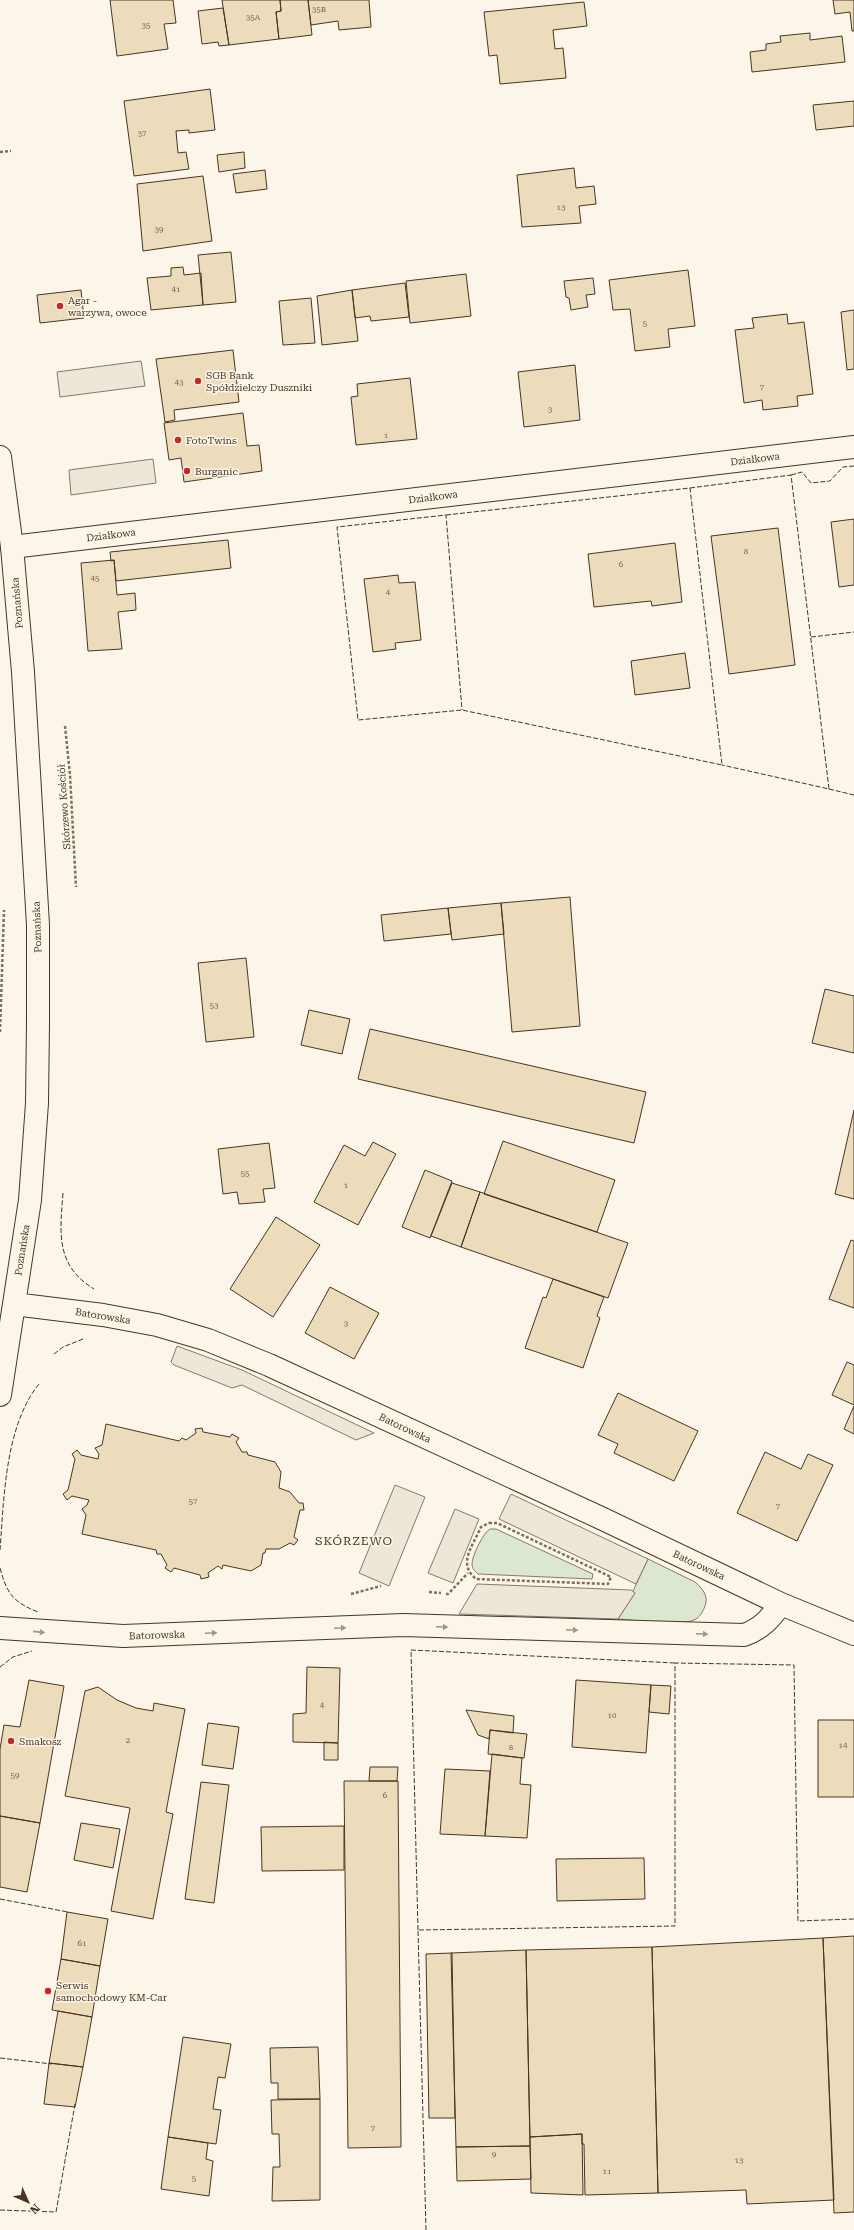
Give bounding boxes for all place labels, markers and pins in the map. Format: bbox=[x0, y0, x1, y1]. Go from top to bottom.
place label: Agar - warzywa, owoce bbox=[68, 295, 147, 318]
marker: Agar - warzywa, owoce bbox=[55, 301, 65, 311]
place label: SGB Bank Spółdzielczy Duszniki bbox=[206, 370, 312, 393]
marker: SGB Bank Spółdzielczy Duszniki bbox=[193, 376, 203, 386]
marker: FotoTwins bbox=[173, 435, 183, 445]
place label: FotoTwins bbox=[186, 435, 237, 446]
marker: Burganic bbox=[182, 466, 192, 476]
place label: Burganic bbox=[195, 466, 238, 477]
marker: Smakosz bbox=[6, 1736, 16, 1746]
place label: Smakosz bbox=[19, 1736, 62, 1747]
place label: Serwis samochodowy KM-Car bbox=[56, 1980, 167, 2003]
marker: Serwis samochodowy KM-Car bbox=[43, 1986, 53, 1996]

